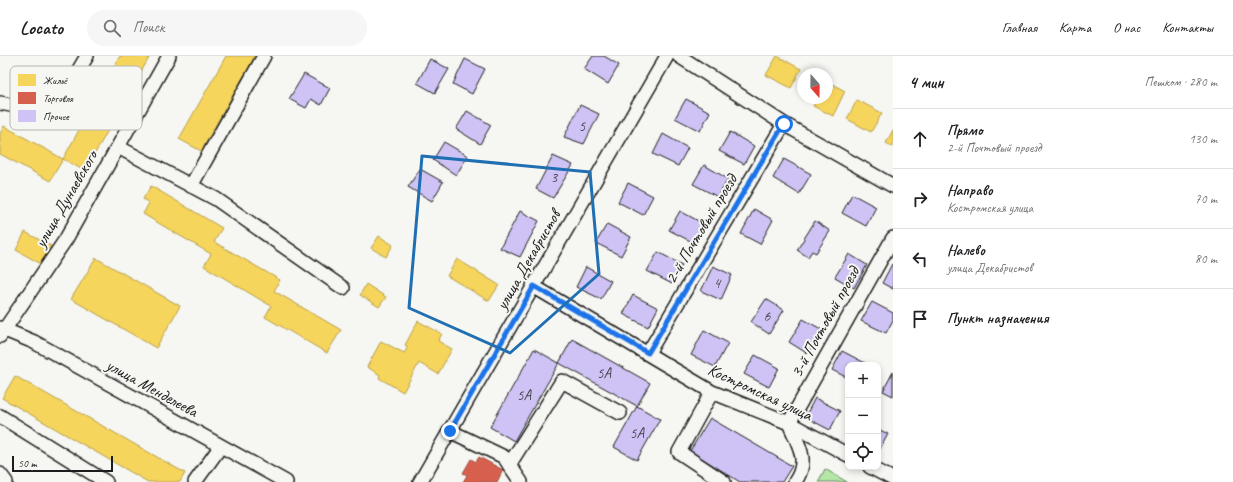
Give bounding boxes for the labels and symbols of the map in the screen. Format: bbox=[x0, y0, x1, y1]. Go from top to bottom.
legend bbox=[10, 66, 142, 130]
north arrow bbox=[797, 68, 833, 104]
text: Жильё bbox=[43, 73, 69, 87]
text: Торговля bbox=[43, 91, 74, 105]
text: Прочее bbox=[43, 109, 70, 123]
route start bbox=[775, 115, 793, 133]
house number: 5 bbox=[579, 117, 587, 136]
street label: улица Дунаевского bbox=[29, 145, 103, 252]
house number: 3 bbox=[551, 168, 559, 187]
street label: 2-й Почтовый проезд bbox=[660, 169, 743, 287]
street label: улица Декабристов bbox=[491, 204, 567, 314]
street label: 3-й Почтовый проезд bbox=[786, 261, 865, 381]
house number: 4 bbox=[714, 274, 722, 293]
house number: 6 bbox=[764, 307, 772, 326]
street label: улица Менделеева bbox=[102, 354, 202, 422]
street label: Костромская улица bbox=[705, 359, 817, 426]
house number: 5А bbox=[597, 364, 613, 383]
house number: 5А bbox=[517, 386, 533, 405]
route end bbox=[441, 422, 459, 440]
house number: 5А bbox=[630, 424, 646, 443]
scale bar bbox=[12, 454, 113, 473]

